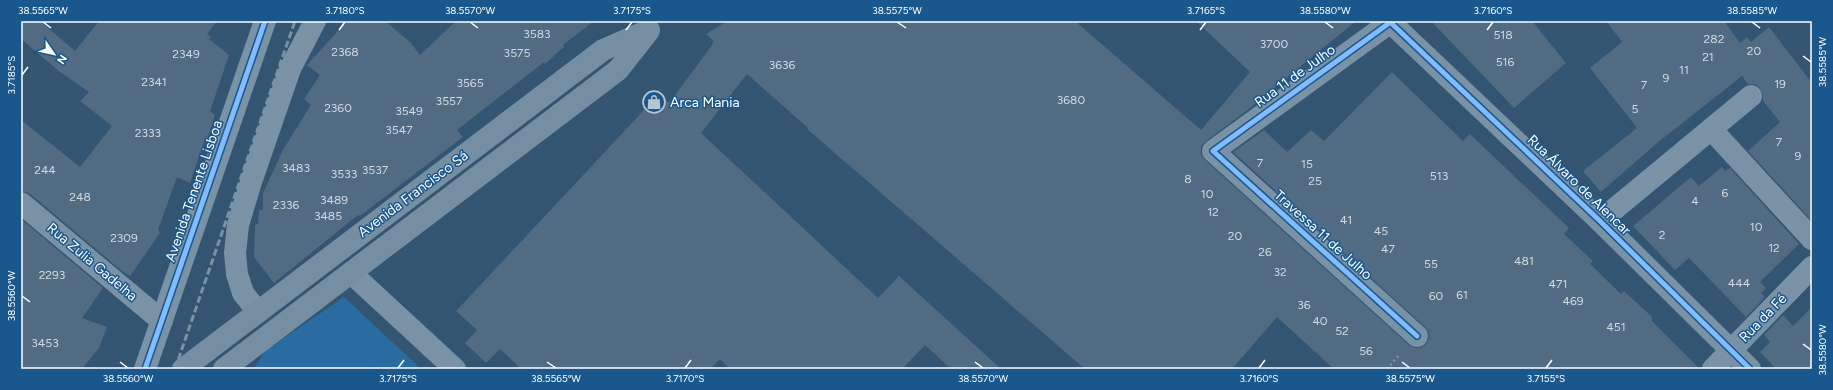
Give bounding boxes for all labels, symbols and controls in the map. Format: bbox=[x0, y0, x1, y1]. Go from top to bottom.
text: 38.5565°W bbox=[18, 4, 68, 17]
text: 3.7180°S bbox=[325, 4, 365, 17]
text: 38.5570°W bbox=[445, 4, 496, 17]
text: 3.7175°S bbox=[613, 4, 651, 17]
text: 38.5575°W bbox=[872, 4, 922, 17]
text: 3.7165°S bbox=[1187, 4, 1225, 17]
text: 38.5580°W bbox=[1300, 4, 1351, 17]
text: 3.7160°S bbox=[1474, 4, 1512, 17]
text: 38.5585°W bbox=[1727, 4, 1778, 17]
house number: 3583 bbox=[523, 27, 551, 41]
house number: 518 bbox=[1493, 28, 1513, 42]
house number: 282 bbox=[1704, 32, 1724, 46]
north arrow bbox=[34, 34, 74, 74]
text: 38.5585°W bbox=[1816, 36, 1829, 87]
house number: 3700 bbox=[1260, 37, 1288, 51]
street label: Rua 11 de Julho bbox=[1251, 41, 1339, 111]
house number: 20 bbox=[1747, 44, 1762, 58]
house number: 2368 bbox=[331, 45, 359, 59]
house number: 3575 bbox=[504, 46, 530, 60]
house number: 2349 bbox=[172, 47, 200, 61]
house number: 21 bbox=[1702, 50, 1714, 64]
text: N bbox=[54, 52, 70, 66]
house number: 516 bbox=[1496, 55, 1515, 69]
text: 3.7185°S bbox=[5, 56, 18, 94]
house number: 3636 bbox=[769, 58, 796, 72]
house number: 11 bbox=[1679, 63, 1689, 77]
house number: 9 bbox=[1663, 71, 1670, 85]
house number: 2341 bbox=[141, 75, 167, 89]
house number: 3565 bbox=[456, 76, 484, 90]
house number: 19 bbox=[1774, 77, 1786, 91]
house number: 7 bbox=[1641, 78, 1648, 92]
shop icon: Arca Mania bbox=[641, 89, 667, 115]
house number: 3680 bbox=[1057, 93, 1085, 107]
house number: 3557 bbox=[436, 94, 463, 108]
place label: Arca Mania bbox=[670, 94, 740, 111]
house number: 2360 bbox=[324, 101, 352, 115]
house number: 5 bbox=[1632, 102, 1639, 116]
house number: 3549 bbox=[395, 104, 423, 118]
street label: Avenida Tenente Lisboa bbox=[162, 118, 226, 264]
house number: 3547 bbox=[385, 123, 413, 137]
house number: 2333 bbox=[135, 126, 161, 140]
street label: Rua Álvaro de Alencar bbox=[1524, 131, 1634, 239]
house number: 7 bbox=[1776, 135, 1783, 149]
street label: Avenida Francisco Sá bbox=[355, 147, 471, 241]
house number: 9 bbox=[1795, 149, 1802, 163]
house number: 7 bbox=[1257, 156, 1264, 170]
house number: 15 bbox=[1301, 157, 1313, 171]
house number: 3483 bbox=[282, 161, 310, 175]
house number: 244 bbox=[34, 163, 56, 177]
house number: 3537 bbox=[362, 163, 389, 177]
house number: 3533 bbox=[331, 167, 357, 181]
house number: 513 bbox=[1430, 169, 1448, 183]
house number: 8 bbox=[1184, 172, 1192, 186]
house number: 25 bbox=[1308, 174, 1322, 188]
house number: 6 bbox=[1722, 186, 1729, 200]
house number: 10 bbox=[1201, 187, 1214, 201]
street label: Travessa 11 de Julho bbox=[1271, 187, 1375, 283]
house number: 248 bbox=[69, 190, 91, 204]
house number: 3489 bbox=[320, 193, 348, 207]
house number: 4 bbox=[1691, 194, 1699, 208]
house number: 2336 bbox=[273, 198, 299, 212]
house number: 12 bbox=[1207, 205, 1219, 219]
house number: 3485 bbox=[314, 209, 342, 223]
house number: 41 bbox=[1340, 213, 1352, 227]
street label: Rua Zulia Gadelha bbox=[43, 219, 141, 305]
house number: 10 bbox=[1750, 220, 1763, 234]
house number: 45 bbox=[1374, 224, 1388, 238]
house number: 2 bbox=[1659, 228, 1665, 242]
house number: 20 bbox=[1228, 229, 1243, 243]
house number: 2309 bbox=[110, 231, 138, 245]
house number: 12 bbox=[1768, 241, 1780, 255]
house number: 47 bbox=[1381, 242, 1395, 256]
house number: 26 bbox=[1258, 245, 1272, 259]
house number: 481 bbox=[1514, 254, 1534, 268]
house number: 55 bbox=[1424, 257, 1438, 271]
house number: 32 bbox=[1273, 265, 1287, 279]
house number: 2293 bbox=[39, 268, 65, 282]
text: 38.5560°W bbox=[5, 270, 18, 321]
house number: 444 bbox=[1728, 276, 1751, 290]
house number: 471 bbox=[1549, 277, 1567, 291]
house number: 61 bbox=[1456, 288, 1468, 302]
house number: 60 bbox=[1429, 289, 1444, 303]
street label: Rua da Fé bbox=[1736, 290, 1791, 346]
house number: 469 bbox=[1562, 294, 1584, 308]
house number: 36 bbox=[1297, 298, 1311, 312]
house number: 40 bbox=[1312, 314, 1328, 328]
house number: 451 bbox=[1606, 320, 1626, 334]
house number: 52 bbox=[1335, 324, 1349, 338]
text: 38.5580°W bbox=[1816, 324, 1829, 376]
house number: 3453 bbox=[31, 336, 59, 350]
house number: 56 bbox=[1359, 344, 1373, 358]
text: 38.5560°W bbox=[103, 372, 154, 385]
text: 3.7175°S bbox=[379, 372, 417, 385]
text: 38.5565°W bbox=[531, 372, 581, 385]
text: 3.7170°S bbox=[666, 372, 704, 385]
text: 38.5570°W bbox=[958, 372, 1009, 385]
text: 3.7160°S bbox=[1240, 372, 1278, 385]
text: 38.5575°W bbox=[1385, 372, 1435, 385]
text: 3.7155°S bbox=[1527, 372, 1565, 385]

